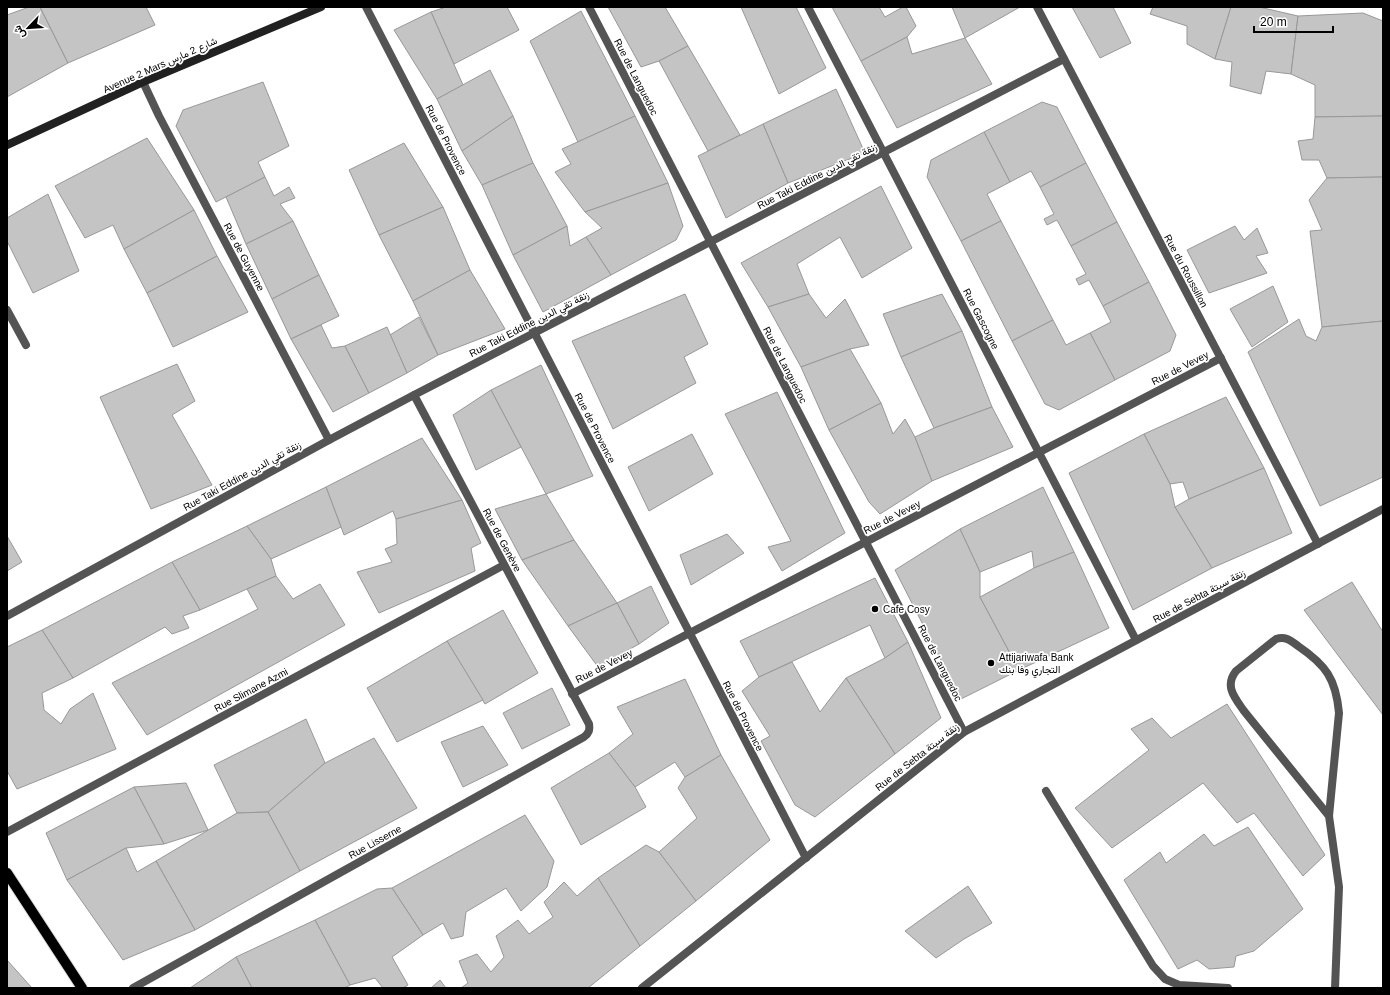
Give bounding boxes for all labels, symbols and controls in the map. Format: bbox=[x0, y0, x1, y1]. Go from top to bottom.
north arrow bbox=[8, 8, 48, 48]
scale bar bbox=[1254, 8, 1333, 34]
text: 20 m bbox=[1260, 15, 1287, 29]
text: ش bbox=[11, 23, 28, 41]
street label: Avenue 2 Mars شارع 2 مارس bbox=[101, 35, 219, 96]
street label: Rue de Languedoc bbox=[612, 37, 660, 117]
street label: Rue de Provence bbox=[424, 103, 469, 177]
street label: Rue Taki Eddine زنقة تقي الدين bbox=[755, 141, 880, 214]
street label: Rue de Guyenne bbox=[221, 221, 267, 293]
street label: Rue du Roussillon bbox=[1162, 233, 1210, 309]
street label: Rue Gascogne bbox=[961, 287, 1001, 352]
street label: Rue Taki Eddine زنقة تقي الدين bbox=[467, 289, 592, 362]
street label: Rue de Languedoc bbox=[761, 325, 809, 405]
street label: Rue de Vevey bbox=[1150, 349, 1210, 387]
street label: Rue de Provence bbox=[573, 391, 618, 465]
street label: Rue Taki Eddine زنقة تقي الدين bbox=[181, 439, 304, 516]
street label: Rue de Vevey bbox=[862, 498, 922, 536]
street label: Rue de Genève bbox=[481, 506, 524, 574]
street label: Rue de Sebta زنقة سبتة bbox=[1151, 567, 1247, 626]
marker: Cafe Cosy bbox=[870, 604, 880, 614]
place label: Cafe Cosy bbox=[883, 604, 930, 615]
street label: Rue de Languedoc bbox=[916, 623, 964, 703]
street label: Rue de Vevey bbox=[574, 647, 634, 685]
place label: Attijariwafa Bank التجاري وفا بنك bbox=[999, 652, 1074, 678]
marker: Attijariwafa Bank التجاري وفا بنك bbox=[986, 658, 996, 668]
street label: Rue Slimane Azmi bbox=[212, 666, 290, 714]
street label: Rue de Provence bbox=[721, 679, 766, 753]
street label: Rue de Sebta زنقة سبتة bbox=[873, 721, 962, 794]
street label: Rue Lisserne bbox=[347, 823, 404, 861]

